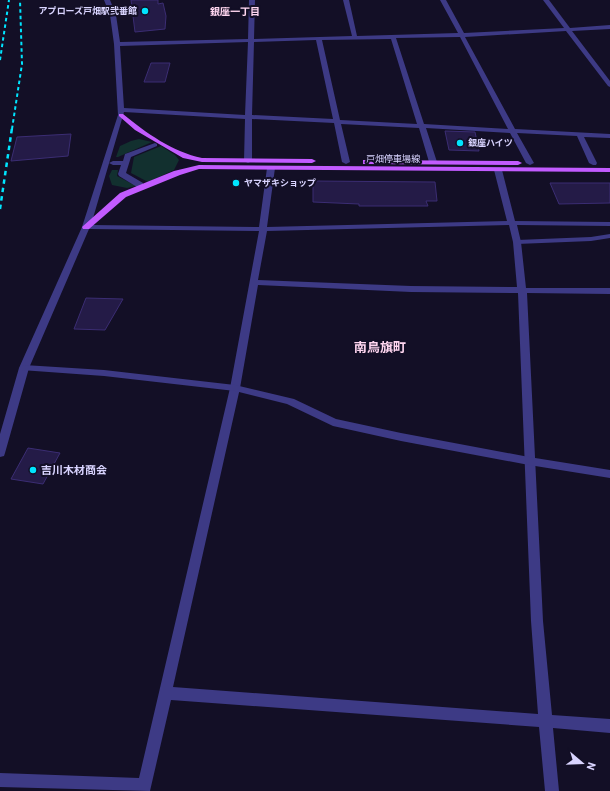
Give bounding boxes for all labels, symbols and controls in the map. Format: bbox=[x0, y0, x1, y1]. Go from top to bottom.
place label: アプローズ戸畑駅弐番館 bbox=[38, 5, 137, 16]
district label: 銀座一丁目 bbox=[210, 5, 260, 17]
marker: アプローズ戸畑駅弐番館 bbox=[140, 6, 150, 16]
place label: 銀座ハイツ bbox=[468, 137, 513, 148]
marker: 銀座ハイツ bbox=[455, 138, 465, 148]
street label: 戸畑停車場線 bbox=[366, 153, 421, 164]
place label: ヤマザキショップ bbox=[244, 177, 316, 188]
marker: ヤマザキショップ bbox=[231, 178, 241, 188]
district label: 南鳥旗町 bbox=[354, 339, 406, 355]
place label: 吉川木材商会 bbox=[41, 463, 107, 476]
marker: 吉川木材商会 bbox=[28, 465, 38, 475]
north arrow bbox=[562, 743, 602, 783]
text: N bbox=[585, 761, 599, 772]

